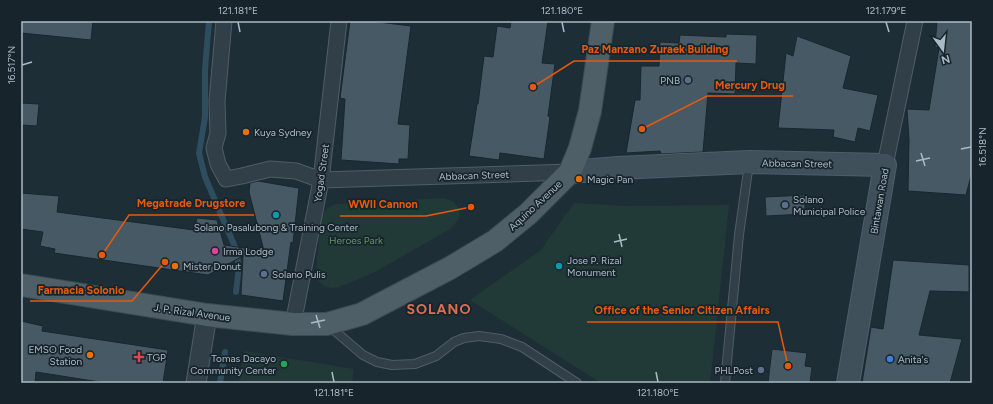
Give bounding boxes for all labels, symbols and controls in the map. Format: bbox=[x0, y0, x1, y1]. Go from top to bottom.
text: 121.181°E bbox=[218, 4, 258, 17]
text: 121.180°E bbox=[541, 4, 583, 17]
text: 121.179°E bbox=[866, 4, 906, 17]
north arrow bbox=[923, 30, 963, 70]
callout: Paz Manzano Zuraek Building bbox=[574, 38, 737, 61]
text: Paz Manzano Zuraek Building bbox=[582, 43, 728, 56]
text: 16.517°N bbox=[5, 46, 18, 84]
text: N bbox=[940, 52, 951, 67]
callout: Mercury Drug bbox=[707, 73, 793, 96]
place label: PNB bbox=[660, 74, 680, 87]
marker: PNB bbox=[683, 75, 693, 85]
text: Mercury Drug bbox=[715, 79, 785, 92]
place label: Kuya Sydney bbox=[254, 126, 312, 139]
marker: Kuya Sydney bbox=[241, 127, 251, 137]
text: 16.518°N bbox=[976, 127, 989, 167]
street label: Yogad Street bbox=[311, 143, 332, 203]
street label: Abbacan Street bbox=[762, 156, 832, 171]
street label: Bintawan Road bbox=[867, 167, 892, 235]
street label: Abbacan Street bbox=[439, 168, 510, 183]
place label: Magic Pan bbox=[587, 173, 633, 186]
marker: Magic Pan bbox=[574, 174, 584, 184]
street label: Aquino Avenue bbox=[506, 177, 565, 233]
callout: Megatrade Drugstore bbox=[129, 192, 254, 215]
callout: WWII Cannon bbox=[340, 193, 426, 216]
place label: Solano Municipal Police bbox=[793, 193, 866, 218]
text: Megatrade Drugstore bbox=[137, 197, 245, 210]
text: WWII Cannon bbox=[348, 198, 418, 211]
marker: Solano Municipal Police bbox=[780, 200, 790, 210]
marker: Solano Pasalubong & Training Center bbox=[271, 210, 281, 220]
place label: Solano Pasalubong & Training Center bbox=[194, 221, 359, 234]
park label: Heroes Park bbox=[329, 234, 383, 247]
place label: Irma Lodge bbox=[223, 245, 274, 258]
marker: Irma Lodge bbox=[210, 246, 220, 256]
place label: Jose P. Rizal Monument bbox=[567, 254, 622, 279]
place label: Mister Donut bbox=[183, 260, 241, 273]
marker: Mister Donut bbox=[170, 261, 180, 271]
marker: Jose P. Rizal Monument bbox=[554, 261, 564, 271]
place label: Solano Pulis bbox=[272, 268, 326, 281]
marker: Solano Pulis bbox=[259, 269, 269, 279]
callout: Farmacia Solonio bbox=[30, 278, 132, 301]
text: Farmacia Solonio bbox=[38, 284, 125, 297]
callout: Office of the Senior Citizen Affairs bbox=[587, 299, 778, 322]
street label: J. P. Rizal Avenue bbox=[153, 301, 232, 324]
district label: SOLANO bbox=[407, 301, 471, 318]
text: Office of the Senior Citizen Affairs bbox=[594, 304, 770, 317]
place label: EMSO Food Station bbox=[28, 343, 82, 368]
marker: EMSO Food Station bbox=[85, 350, 95, 360]
place label: TGP bbox=[147, 351, 166, 364]
marker: TGP bbox=[134, 352, 144, 362]
place label: Tomas Dacayo Community Center bbox=[190, 352, 277, 377]
place label: Anita's bbox=[898, 353, 929, 366]
marker: Anita's bbox=[885, 354, 895, 364]
marker: Tomas Dacayo Community Center bbox=[279, 359, 289, 369]
place label: PHLPost bbox=[715, 364, 753, 377]
marker: PHLPost bbox=[756, 365, 766, 375]
text: 121.181°E bbox=[314, 386, 354, 399]
text: 121.180°E bbox=[637, 386, 679, 399]

